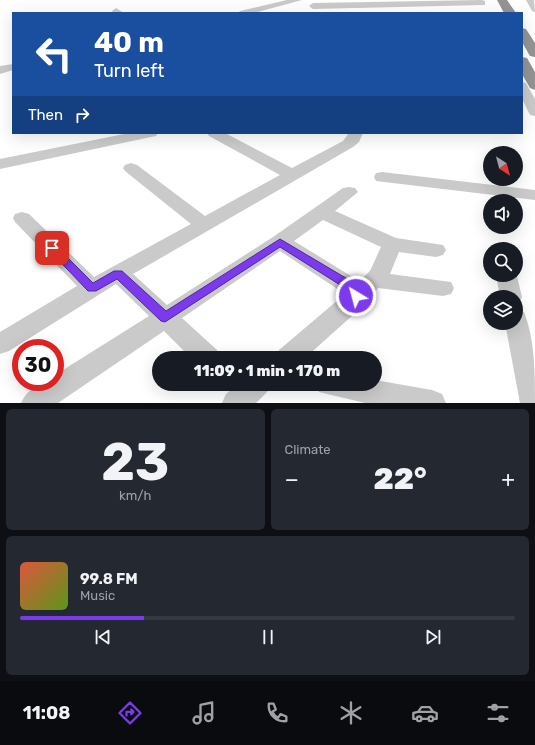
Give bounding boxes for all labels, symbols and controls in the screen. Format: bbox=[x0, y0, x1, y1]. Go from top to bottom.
text: 40 m bbox=[94, 26, 164, 59]
icon: left bbox=[28, 28, 80, 80]
text: Turn left bbox=[94, 60, 164, 82]
icon: right bbox=[71, 104, 93, 126]
text: Then bbox=[28, 106, 63, 124]
north arrow bbox=[483, 146, 523, 186]
map controls bbox=[483, 146, 523, 330]
button: sound bbox=[483, 194, 523, 234]
pin bbox=[35, 231, 69, 265]
icon: arrive bbox=[41, 237, 63, 259]
button: search bbox=[483, 242, 523, 282]
position arrow bbox=[335, 275, 377, 317]
button: layers bbox=[483, 290, 523, 330]
speed limit sign: 30 bbox=[12, 339, 64, 391]
text: 11:09 · 1 min · 170 m bbox=[194, 362, 340, 380]
text: 23 bbox=[101, 431, 169, 493]
text: Climate bbox=[285, 442, 331, 457]
text: 22° bbox=[373, 461, 427, 497]
text: − bbox=[285, 466, 299, 493]
text: + bbox=[501, 466, 515, 493]
text: km/h bbox=[119, 488, 151, 503]
text: 99.8 FM bbox=[80, 570, 138, 588]
text: Music bbox=[80, 588, 115, 603]
icon: previous bbox=[92, 626, 114, 648]
icon: pause bbox=[257, 626, 279, 648]
icon: next bbox=[422, 626, 444, 648]
icon: directions bbox=[116, 699, 144, 727]
icon: music bbox=[190, 699, 218, 727]
icon: phone bbox=[263, 699, 291, 727]
icon: climate bbox=[337, 699, 365, 727]
icon: car bbox=[411, 699, 439, 727]
icon: filters bbox=[484, 699, 512, 727]
text: 11:08 bbox=[23, 702, 70, 724]

